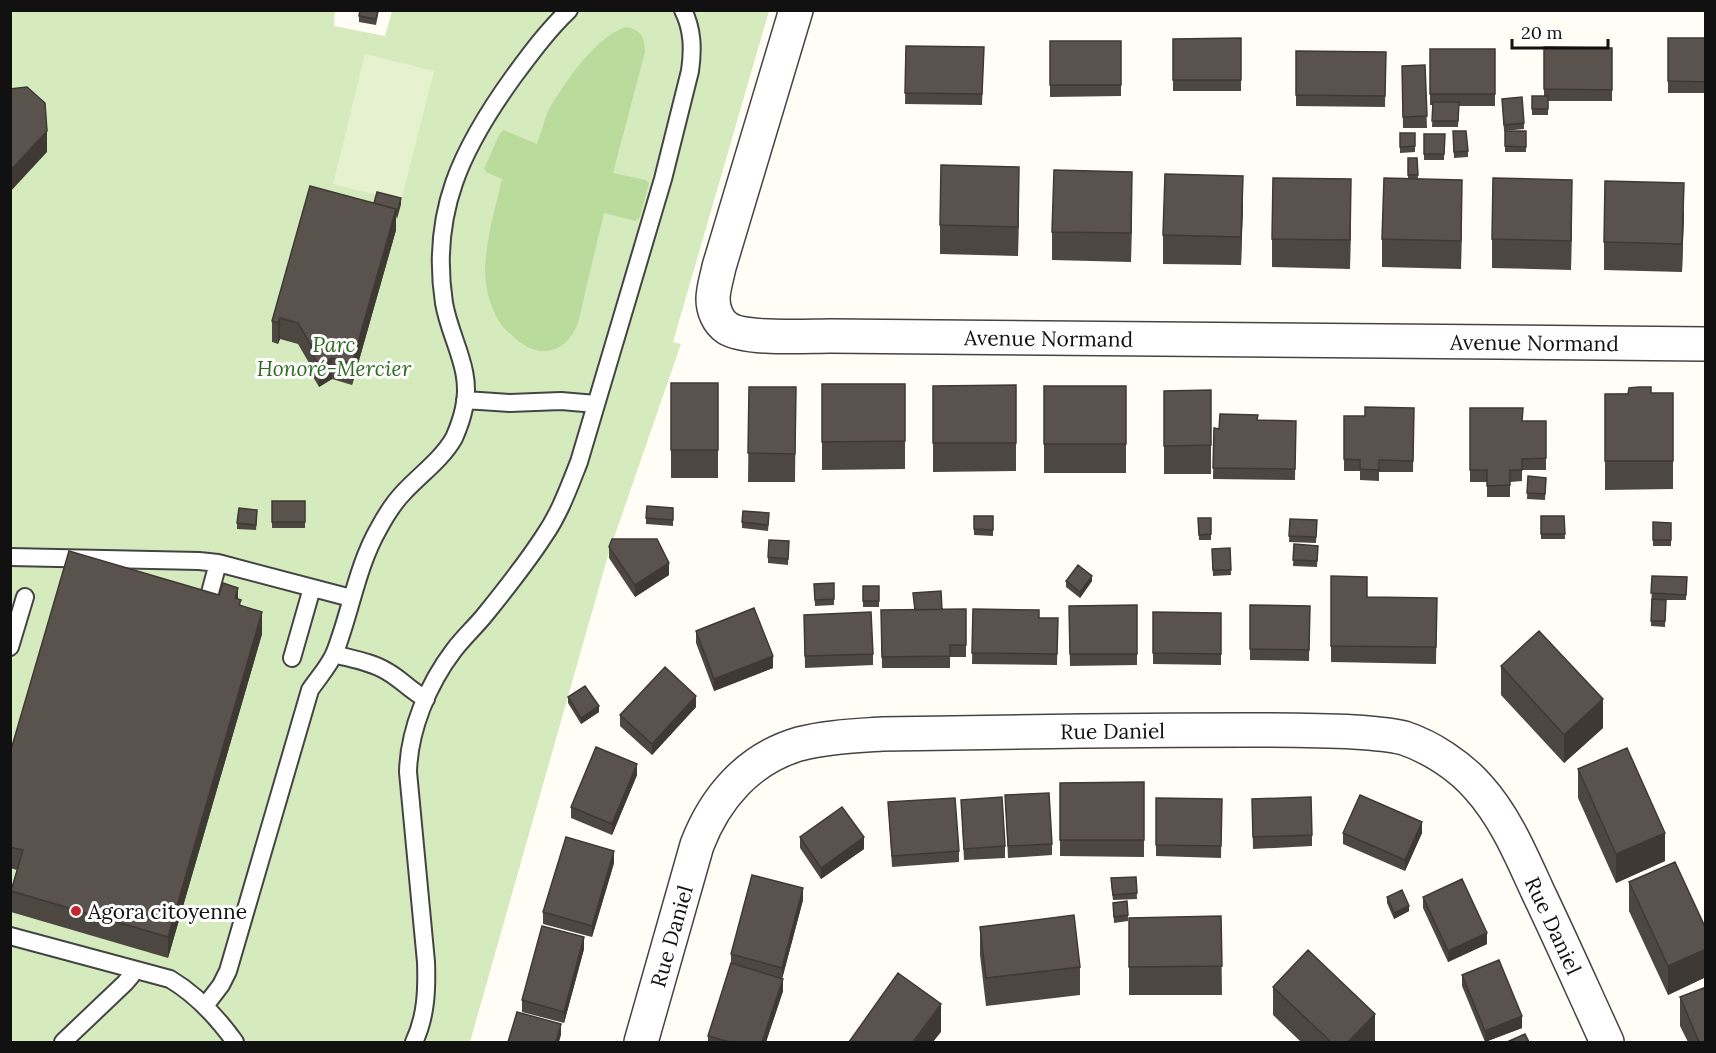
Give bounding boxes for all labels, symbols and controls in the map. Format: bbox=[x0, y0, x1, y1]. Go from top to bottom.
scale bar bbox=[1512, 12, 1608, 50]
text: 20 m bbox=[1521, 21, 1563, 44]
street label: Avenue Normand bbox=[963, 324, 1133, 352]
street label: Avenue Normand bbox=[1449, 328, 1619, 357]
park label: Parc Honoré-Mercier bbox=[257, 331, 412, 382]
street label: Rue Daniel bbox=[1060, 717, 1165, 745]
street label: Rue Daniel bbox=[1519, 872, 1588, 979]
street label: Rue Daniel bbox=[644, 882, 698, 990]
place label: Agora citoyenne bbox=[87, 898, 247, 925]
marker: Agora citoyenne bbox=[69, 904, 83, 918]

